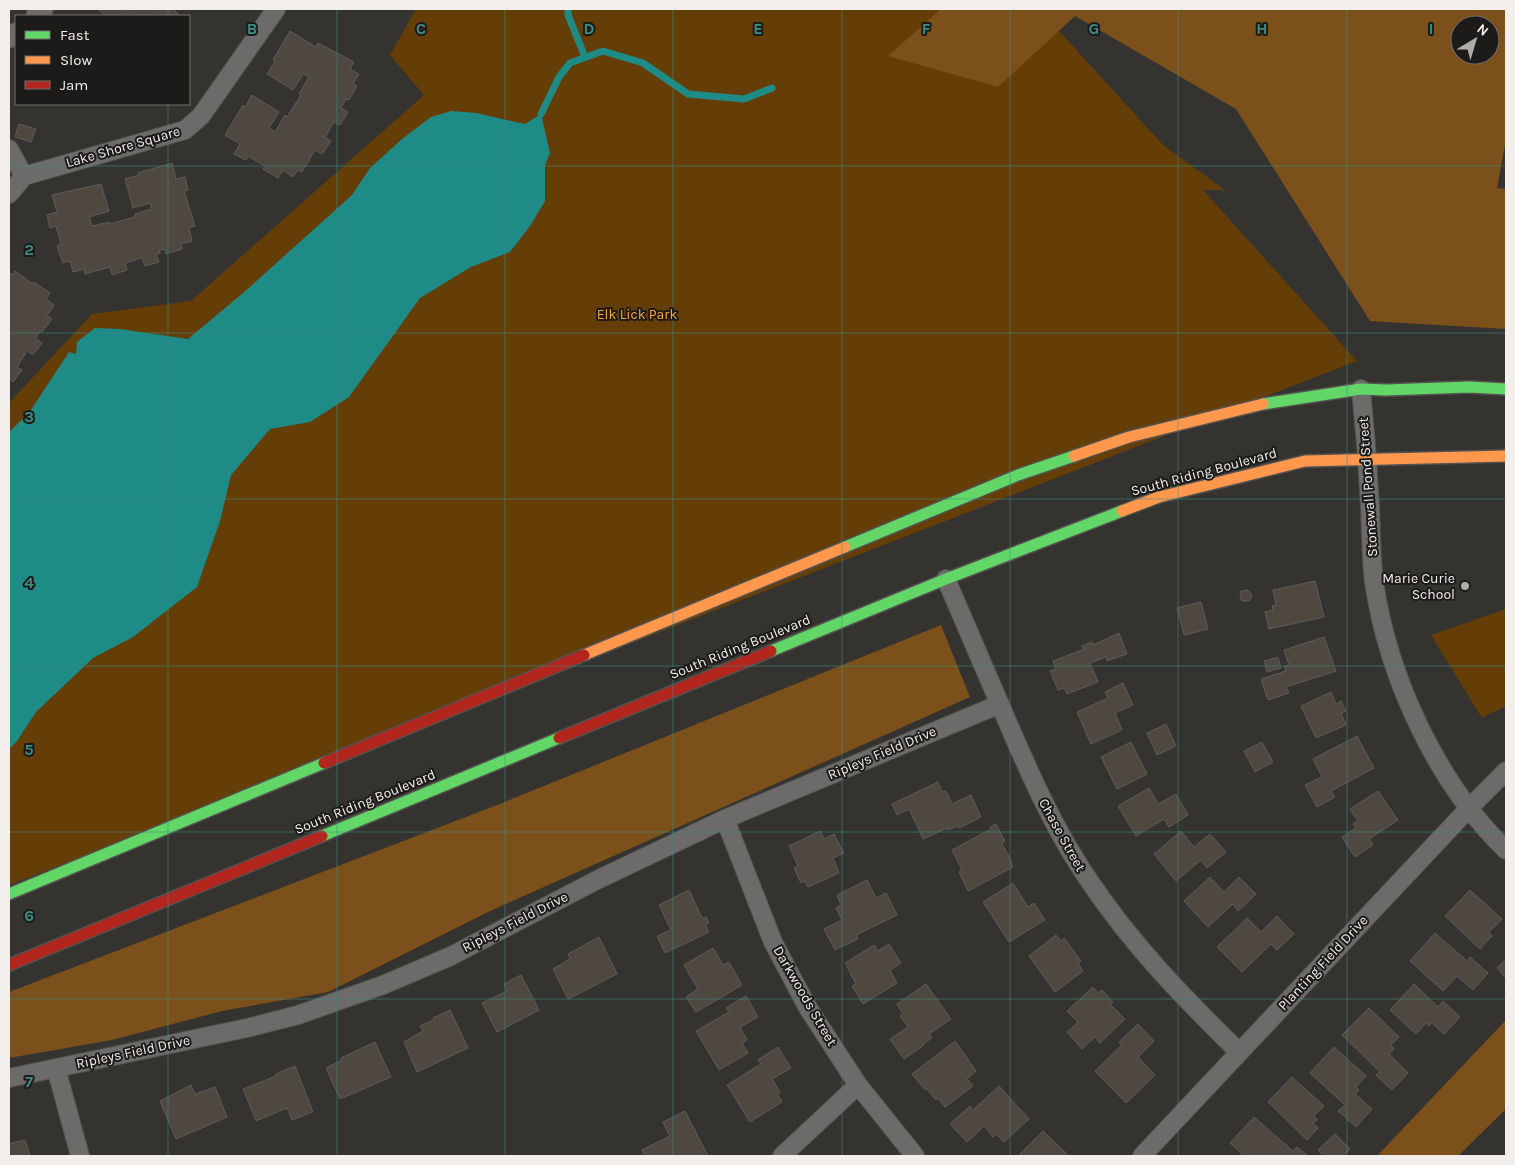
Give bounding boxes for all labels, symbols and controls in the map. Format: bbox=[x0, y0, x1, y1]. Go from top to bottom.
legend bbox=[15, 15, 190, 105]
north arrow bbox=[1450, 15, 1500, 65]
text: B bbox=[247, 19, 257, 38]
text: C bbox=[416, 19, 426, 38]
text: D bbox=[584, 19, 595, 38]
text: E bbox=[753, 19, 763, 38]
text: F bbox=[922, 19, 931, 38]
text: G bbox=[1089, 19, 1099, 38]
text: H bbox=[1256, 19, 1268, 38]
text: I bbox=[1429, 19, 1433, 38]
text: N bbox=[1474, 20, 1492, 40]
text: Fast bbox=[60, 26, 90, 44]
text: Slow bbox=[60, 51, 92, 69]
text: Jam bbox=[60, 76, 88, 94]
street label: Lake Shore Square bbox=[64, 123, 182, 171]
text: 2 bbox=[24, 240, 34, 259]
park label: Elk Lick Park bbox=[597, 306, 677, 323]
text: 3 bbox=[24, 407, 34, 426]
street label: Stonewall Pond Street bbox=[1355, 417, 1381, 557]
street label: South Riding Boulevard bbox=[1129, 444, 1279, 500]
place label: Marie Curie School bbox=[1382, 570, 1455, 603]
text: 4 bbox=[24, 573, 34, 592]
marker: Marie Curie School bbox=[1459, 580, 1471, 592]
street label: South Riding Boulevard bbox=[667, 611, 813, 683]
street label: Ripleys Field Drive bbox=[825, 722, 939, 784]
text: 5 bbox=[24, 740, 34, 759]
street label: South Riding Boulevard bbox=[292, 766, 438, 838]
street label: Chase Street bbox=[1035, 795, 1089, 875]
street label: Ripleys Field Drive bbox=[459, 888, 571, 956]
text: 6 bbox=[24, 906, 34, 925]
street label: Planting Field Drive bbox=[1275, 912, 1371, 1014]
street label: Darkwoods Street bbox=[769, 943, 841, 1049]
street label: Ripleys Field Drive bbox=[74, 1032, 192, 1072]
text: 7 bbox=[25, 1072, 33, 1091]

